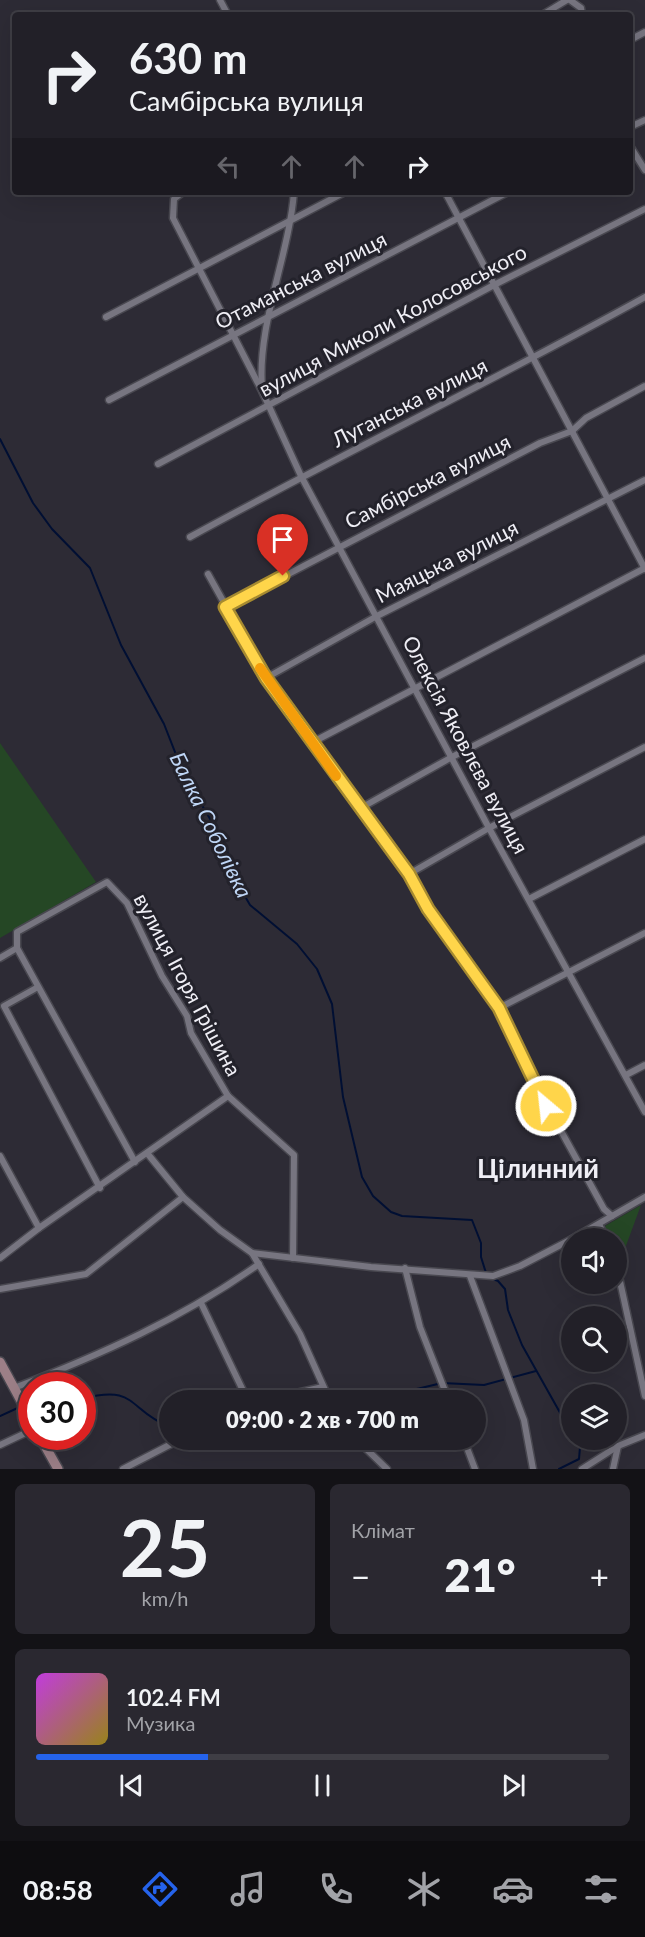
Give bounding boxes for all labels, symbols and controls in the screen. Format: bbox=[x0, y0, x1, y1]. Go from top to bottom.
text: 630 m bbox=[129, 33, 247, 83]
icon: right bbox=[30, 36, 108, 114]
text: Самбірська вулиця bbox=[129, 84, 364, 117]
icon: left bbox=[212, 150, 245, 183]
icon: ahead bbox=[275, 150, 308, 183]
icon: ahead bbox=[338, 150, 371, 183]
icon: right bbox=[401, 150, 434, 183]
street label: Отаманська вулиця bbox=[210, 226, 390, 334]
street label: вулиця Миколи Колосовського bbox=[254, 238, 531, 401]
street label: Луганська вулиця bbox=[327, 352, 491, 452]
street label: Самбірська вулиця bbox=[340, 428, 514, 533]
pin bbox=[257, 514, 308, 576]
street label: Маяцька вулиця bbox=[371, 514, 522, 607]
icon: arrive bbox=[266, 523, 299, 556]
street label: Олексія Яковлєва вулиця bbox=[398, 631, 534, 858]
water label: Балка Соболівка bbox=[164, 747, 258, 902]
street label: вулиця Ігоря Грішина bbox=[130, 889, 247, 1080]
position arrow bbox=[514, 1074, 578, 1138]
district label: Цілинний bbox=[477, 1151, 599, 1184]
map controls bbox=[561, 1228, 627, 1450]
button: sound bbox=[561, 1228, 627, 1294]
button: search bbox=[561, 1306, 627, 1372]
speed limit sign: 30 bbox=[18, 1372, 96, 1450]
button: layers bbox=[561, 1384, 627, 1450]
text: 09:00 · 2 хв · 700 m bbox=[226, 1406, 419, 1433]
text: 25 bbox=[120, 1500, 210, 1594]
text: Клімат bbox=[351, 1518, 415, 1542]
text: 21° bbox=[445, 1548, 515, 1602]
text: − bbox=[351, 1556, 370, 1596]
text: + bbox=[590, 1556, 609, 1596]
text: km/h bbox=[142, 1586, 188, 1610]
text: 102.4 FM bbox=[126, 1684, 221, 1711]
text: Музика bbox=[126, 1711, 195, 1735]
icon: previous bbox=[115, 1769, 148, 1802]
icon: pause bbox=[306, 1769, 339, 1802]
icon: next bbox=[497, 1769, 530, 1802]
icon: directions bbox=[139, 1868, 181, 1910]
icon: music bbox=[227, 1868, 269, 1910]
icon: phone bbox=[315, 1868, 357, 1910]
icon: climate bbox=[403, 1868, 445, 1910]
icon: car bbox=[492, 1868, 534, 1910]
icon: filters bbox=[580, 1868, 622, 1910]
text: 08:58 bbox=[23, 1873, 93, 1906]

